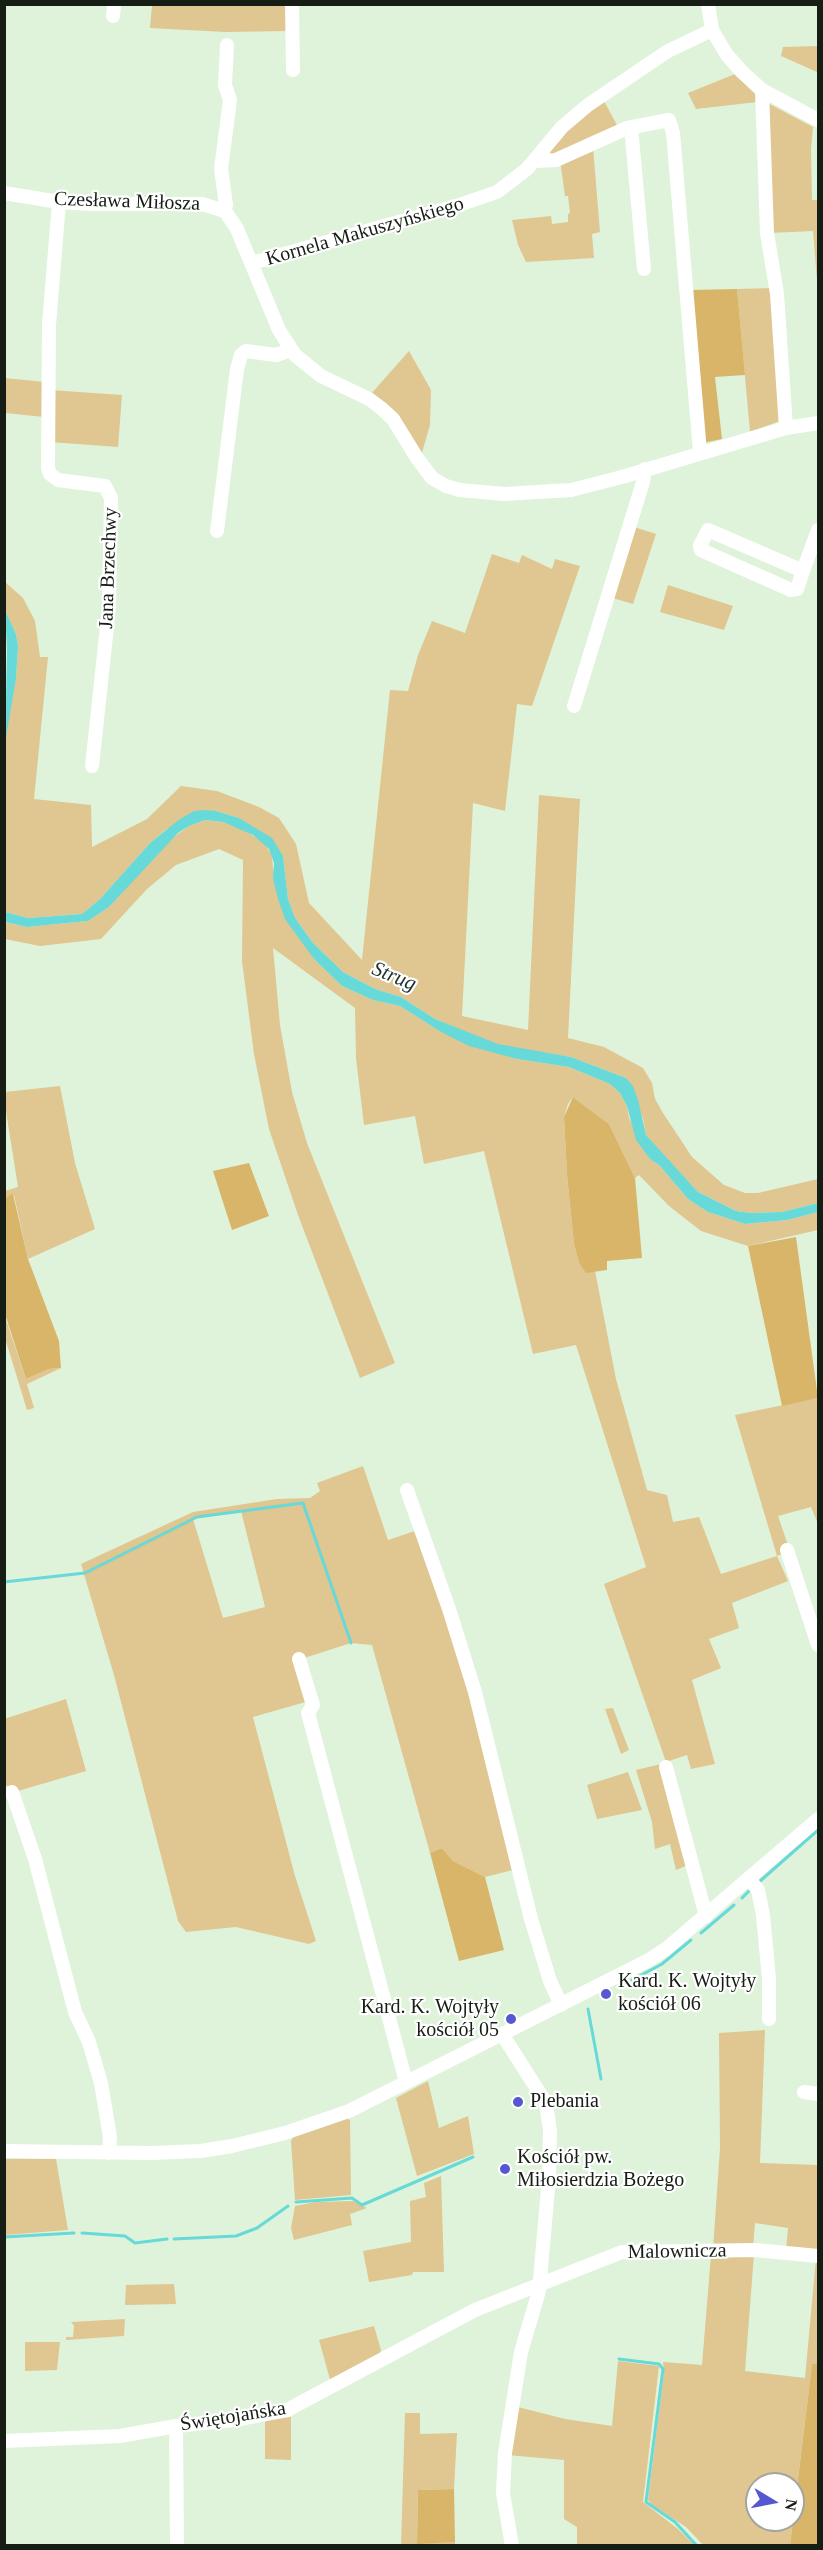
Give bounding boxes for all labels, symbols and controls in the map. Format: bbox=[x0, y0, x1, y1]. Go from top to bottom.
street label: Czesława Miłosza bbox=[54, 187, 200, 217]
street label: Kornela Makuszyńskiego bbox=[263, 192, 467, 272]
street label: Jana Brzechwy bbox=[95, 507, 123, 629]
water label: Strug bbox=[368, 957, 420, 997]
place label: Kard. K. Wojtyły kościół 06 bbox=[618, 1970, 756, 2017]
marker: Kard. K. Wojtyły kościół 06 bbox=[599, 1987, 613, 2001]
place label: Kard. K. Wojtyły kościół 05 bbox=[361, 1996, 499, 2043]
marker: Kard. K. Wojtyły kościół 05 bbox=[504, 2012, 518, 2026]
place label: Plebania bbox=[530, 2090, 599, 2114]
marker: Plebania bbox=[511, 2095, 525, 2109]
place label: Kościół pw. Miłosierdzia Bożego bbox=[517, 2146, 684, 2193]
marker: Kościół pw. Miłosierdzia Bożego bbox=[498, 2162, 512, 2176]
street label: Malownicza bbox=[627, 2239, 727, 2265]
street label: Świętojańska bbox=[178, 2397, 288, 2437]
north arrow bbox=[745, 2472, 805, 2532]
text: N bbox=[782, 2498, 801, 2512]

